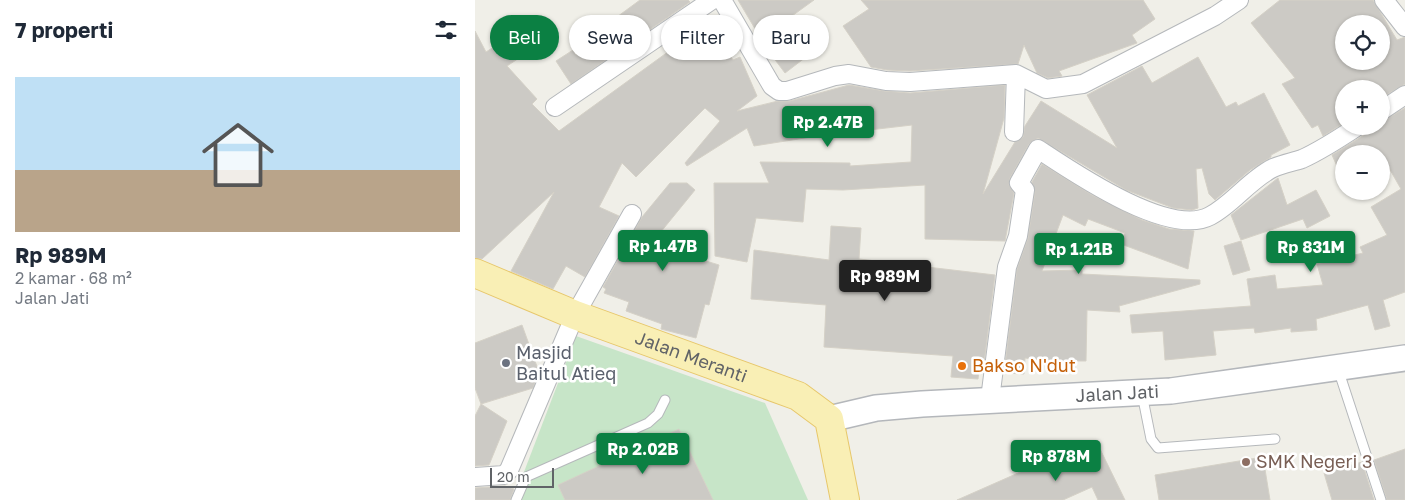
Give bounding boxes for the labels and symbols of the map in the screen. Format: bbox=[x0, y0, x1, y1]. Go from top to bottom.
pin: Rp 2.47B bbox=[776, 106, 880, 148]
pin: Rp 1.47B bbox=[611, 230, 715, 272]
pin: Rp 831M bbox=[1265, 230, 1357, 273]
pin: Rp 1.21B bbox=[1027, 232, 1131, 275]
pin: Rp 989M bbox=[839, 260, 931, 302]
street label: Jalan Meranti bbox=[632, 326, 750, 387]
place label: Masjid Baitul Atieq bbox=[516, 341, 616, 384]
place label: Bakso N'dut bbox=[972, 354, 1076, 376]
marker: Masjid Baitul Atieq bbox=[500, 357, 512, 369]
marker: Bakso N'dut bbox=[956, 360, 968, 372]
street label: Jalan Jati bbox=[1075, 380, 1160, 406]
pin: Rp 2.02B bbox=[591, 432, 695, 475]
pin: Rp 878M bbox=[1010, 440, 1102, 482]
place label: SMK Negeri 3 bbox=[1256, 450, 1372, 472]
marker: SMK Negeri 3 bbox=[1240, 456, 1252, 468]
scale bar bbox=[490, 465, 554, 488]

